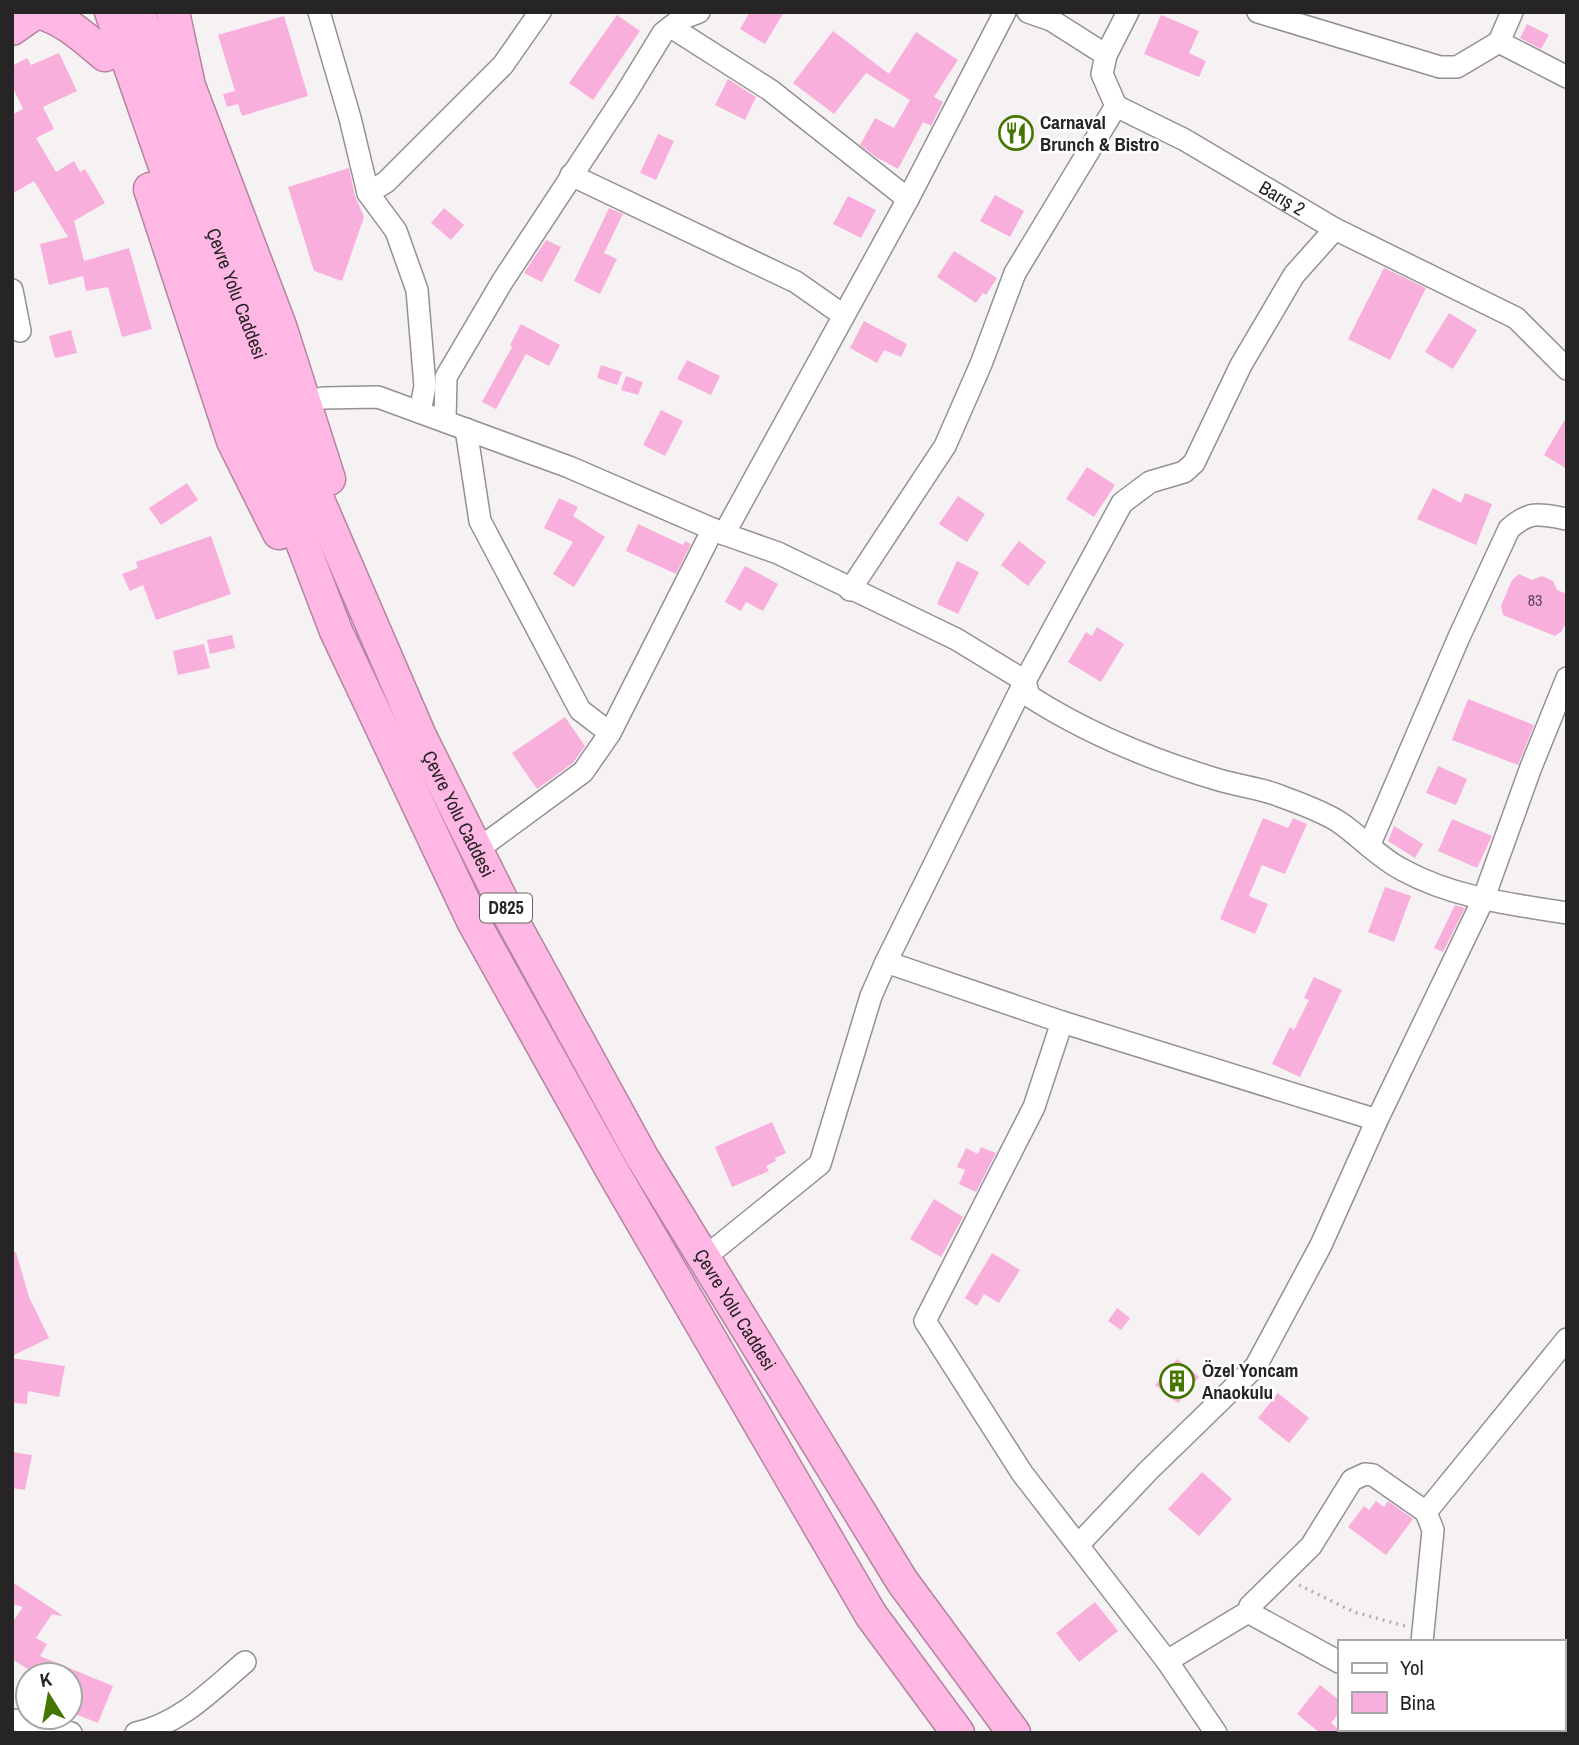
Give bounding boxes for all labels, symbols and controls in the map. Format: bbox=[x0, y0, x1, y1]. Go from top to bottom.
place label: Carnaval Brunch & Bistro bbox=[1040, 109, 1159, 157]
restaurant icon: Carnaval Brunch & Bistro bbox=[997, 114, 1035, 152]
street label: Barış 2 bbox=[1254, 174, 1310, 222]
street label: Çevre Yolu Caddesi bbox=[200, 224, 273, 363]
house number: 83 bbox=[1528, 589, 1542, 611]
street label: Çevre Yolu Caddesi bbox=[416, 746, 501, 881]
road number: D825 bbox=[480, 894, 532, 923]
street label: Çevre Yolu Caddesi bbox=[688, 1244, 783, 1375]
place label: Özel Yoncam Anaokulu bbox=[1202, 1357, 1298, 1405]
building icon: Özel Yoncam Anaokulu bbox=[1158, 1362, 1196, 1400]
legend bbox=[1338, 1640, 1565, 1731]
text: Yol bbox=[1400, 1653, 1424, 1682]
north arrow bbox=[14, 1661, 84, 1731]
text: K bbox=[38, 1665, 54, 1693]
text: Bina bbox=[1400, 1688, 1436, 1717]

